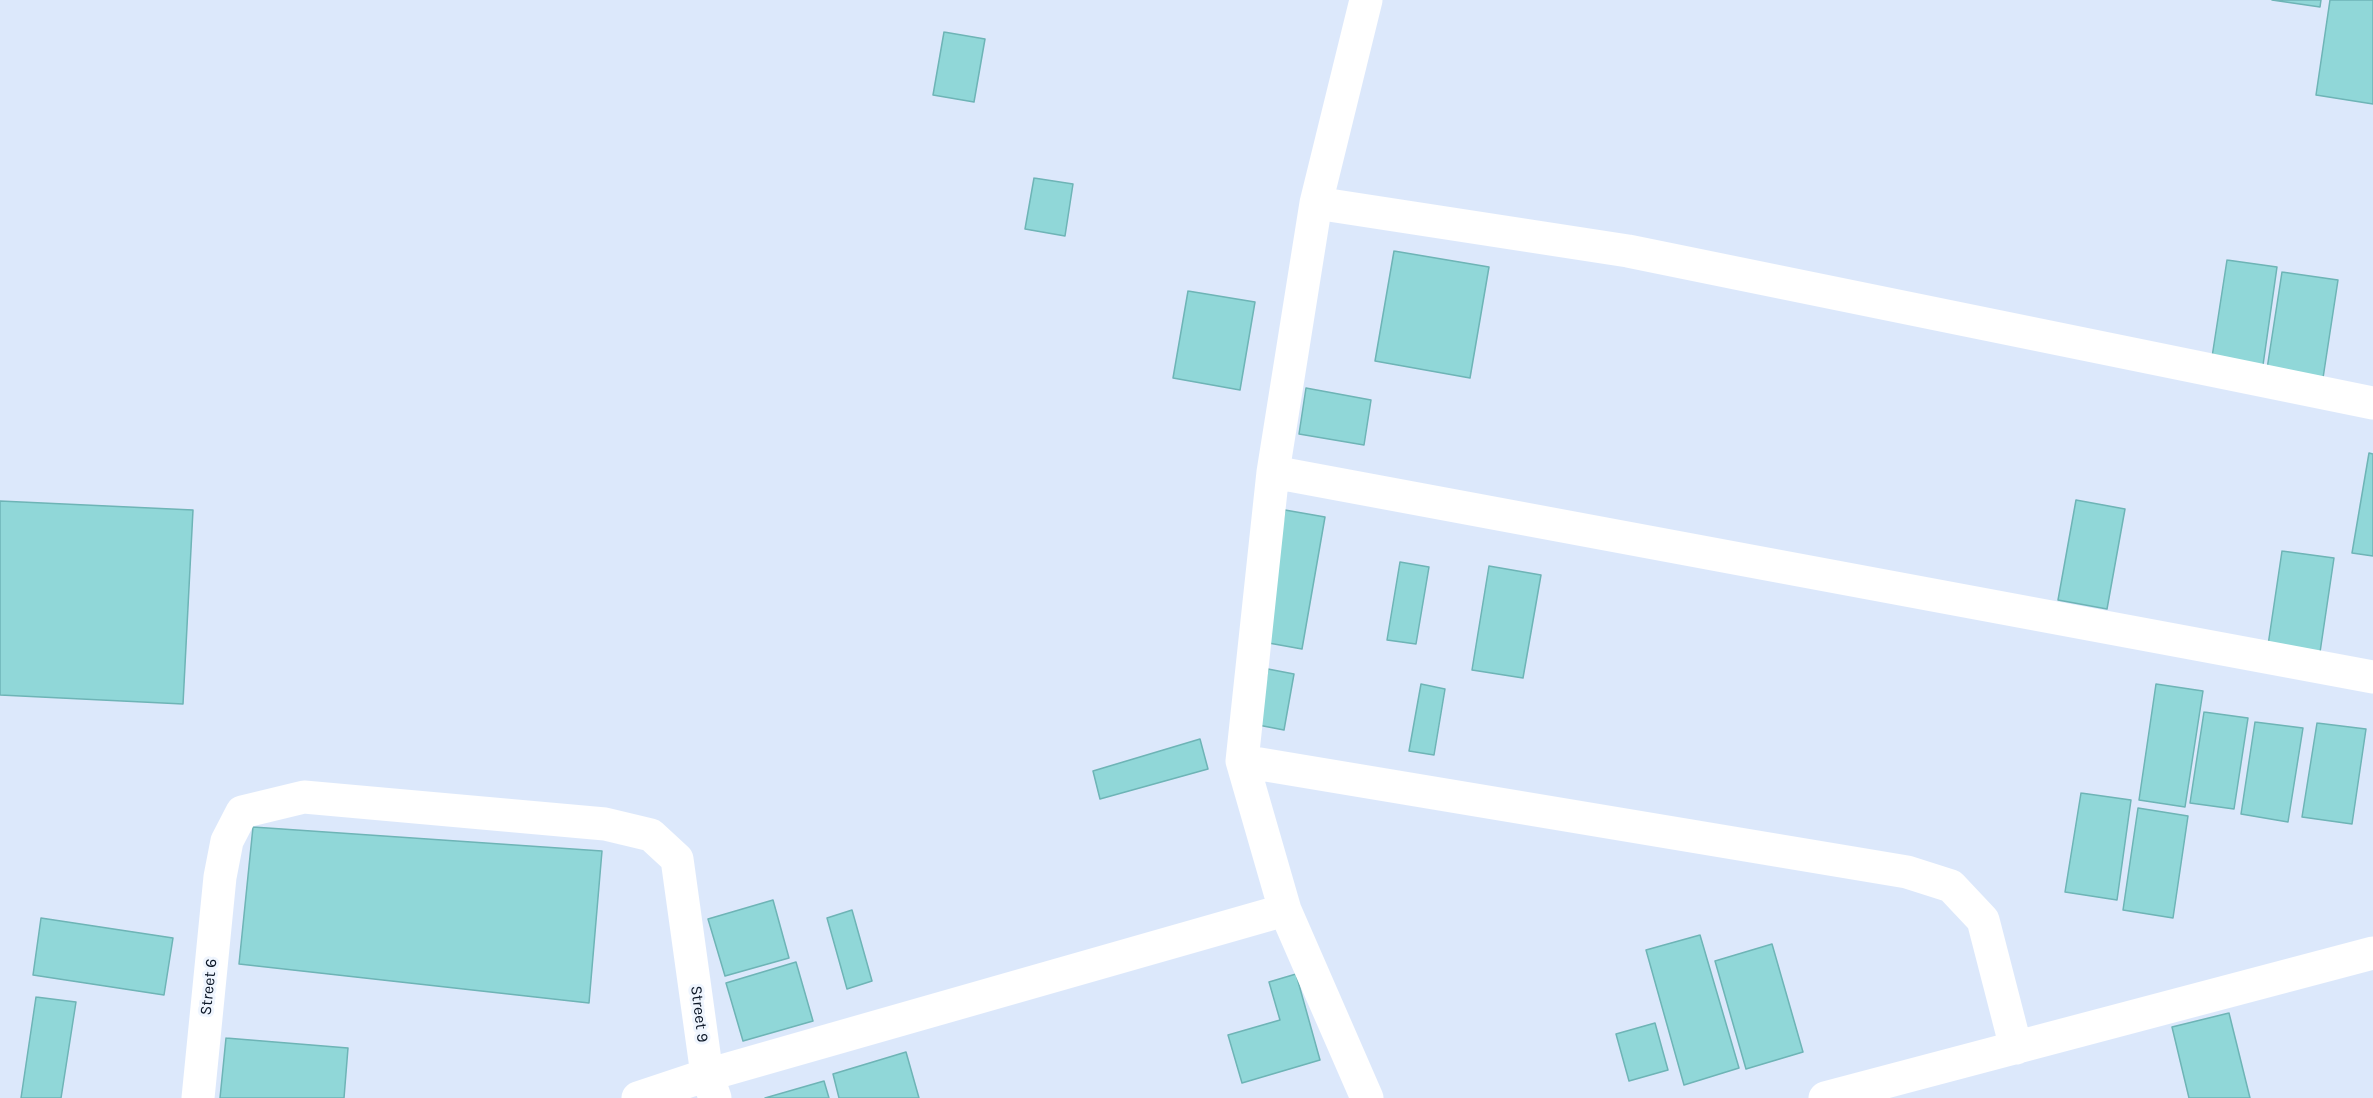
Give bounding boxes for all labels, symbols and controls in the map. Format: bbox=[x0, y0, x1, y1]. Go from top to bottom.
street label: Street 6 bbox=[196, 958, 222, 1016]
street label: Street 9 bbox=[686, 985, 712, 1043]

